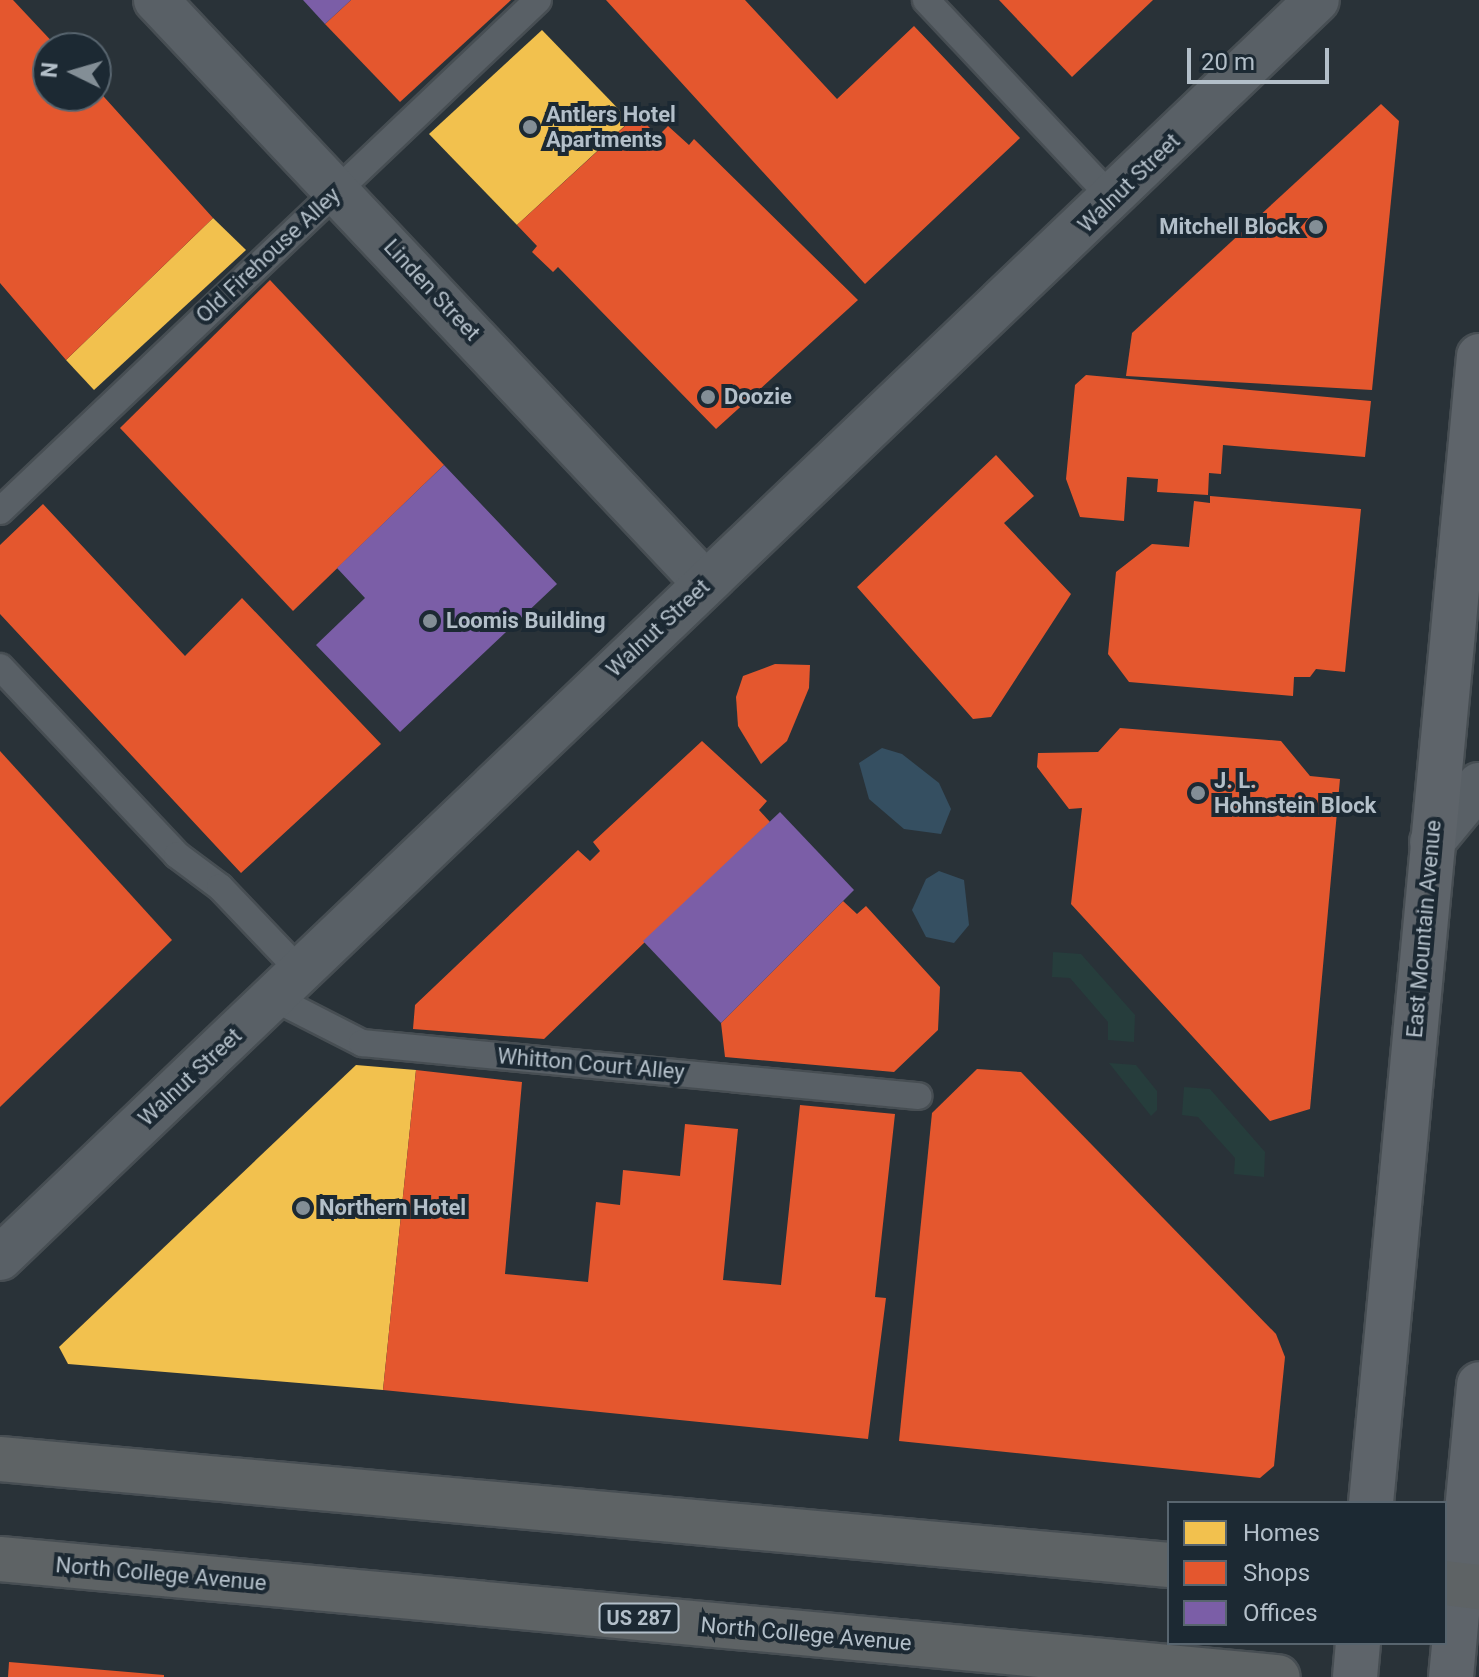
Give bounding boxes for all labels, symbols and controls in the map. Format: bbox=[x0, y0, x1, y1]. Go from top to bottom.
north arrow bbox=[32, 32, 112, 112]
scale bar bbox=[1191, 32, 1333, 82]
text: 20 m bbox=[1201, 48, 1255, 76]
text: N bbox=[36, 61, 63, 79]
place label: Antlers Hotel Apartments bbox=[546, 101, 676, 152]
marker: Antlers Hotel Apartments bbox=[521, 118, 539, 136]
street label: Walnut Street bbox=[1073, 128, 1185, 238]
street label: Old Firehouse Alley bbox=[191, 182, 345, 328]
place label: Mitchell Block bbox=[1159, 214, 1300, 240]
marker: Mitchell Block bbox=[1307, 218, 1325, 236]
street label: Linden Street bbox=[378, 234, 486, 346]
place label: Doozie bbox=[724, 384, 792, 410]
marker: Doozie bbox=[699, 388, 717, 406]
street label: Walnut Street bbox=[601, 574, 715, 682]
place label: Loomis Building bbox=[446, 608, 606, 634]
marker: Loomis Building bbox=[421, 612, 439, 630]
place label: J. L. Hohnstein Block bbox=[1214, 767, 1376, 818]
marker: J. L. Hohnstein Block bbox=[1189, 784, 1207, 802]
street label: East Mountain Avenue bbox=[1401, 819, 1447, 1039]
street label: Walnut Street bbox=[133, 1023, 247, 1131]
street label: Whitton Court Alley bbox=[496, 1043, 686, 1085]
place label: Northern Hotel bbox=[319, 1195, 466, 1221]
marker: Northern Hotel bbox=[294, 1199, 312, 1217]
legend bbox=[1167, 1501, 1447, 1645]
text: Homes bbox=[1243, 1519, 1320, 1547]
street label: North College Avenue bbox=[54, 1552, 268, 1596]
text: Shops bbox=[1243, 1559, 1310, 1587]
text: Offices bbox=[1243, 1599, 1318, 1627]
road number: US 287 bbox=[597, 1602, 681, 1634]
street label: North College Avenue bbox=[699, 1612, 913, 1656]

